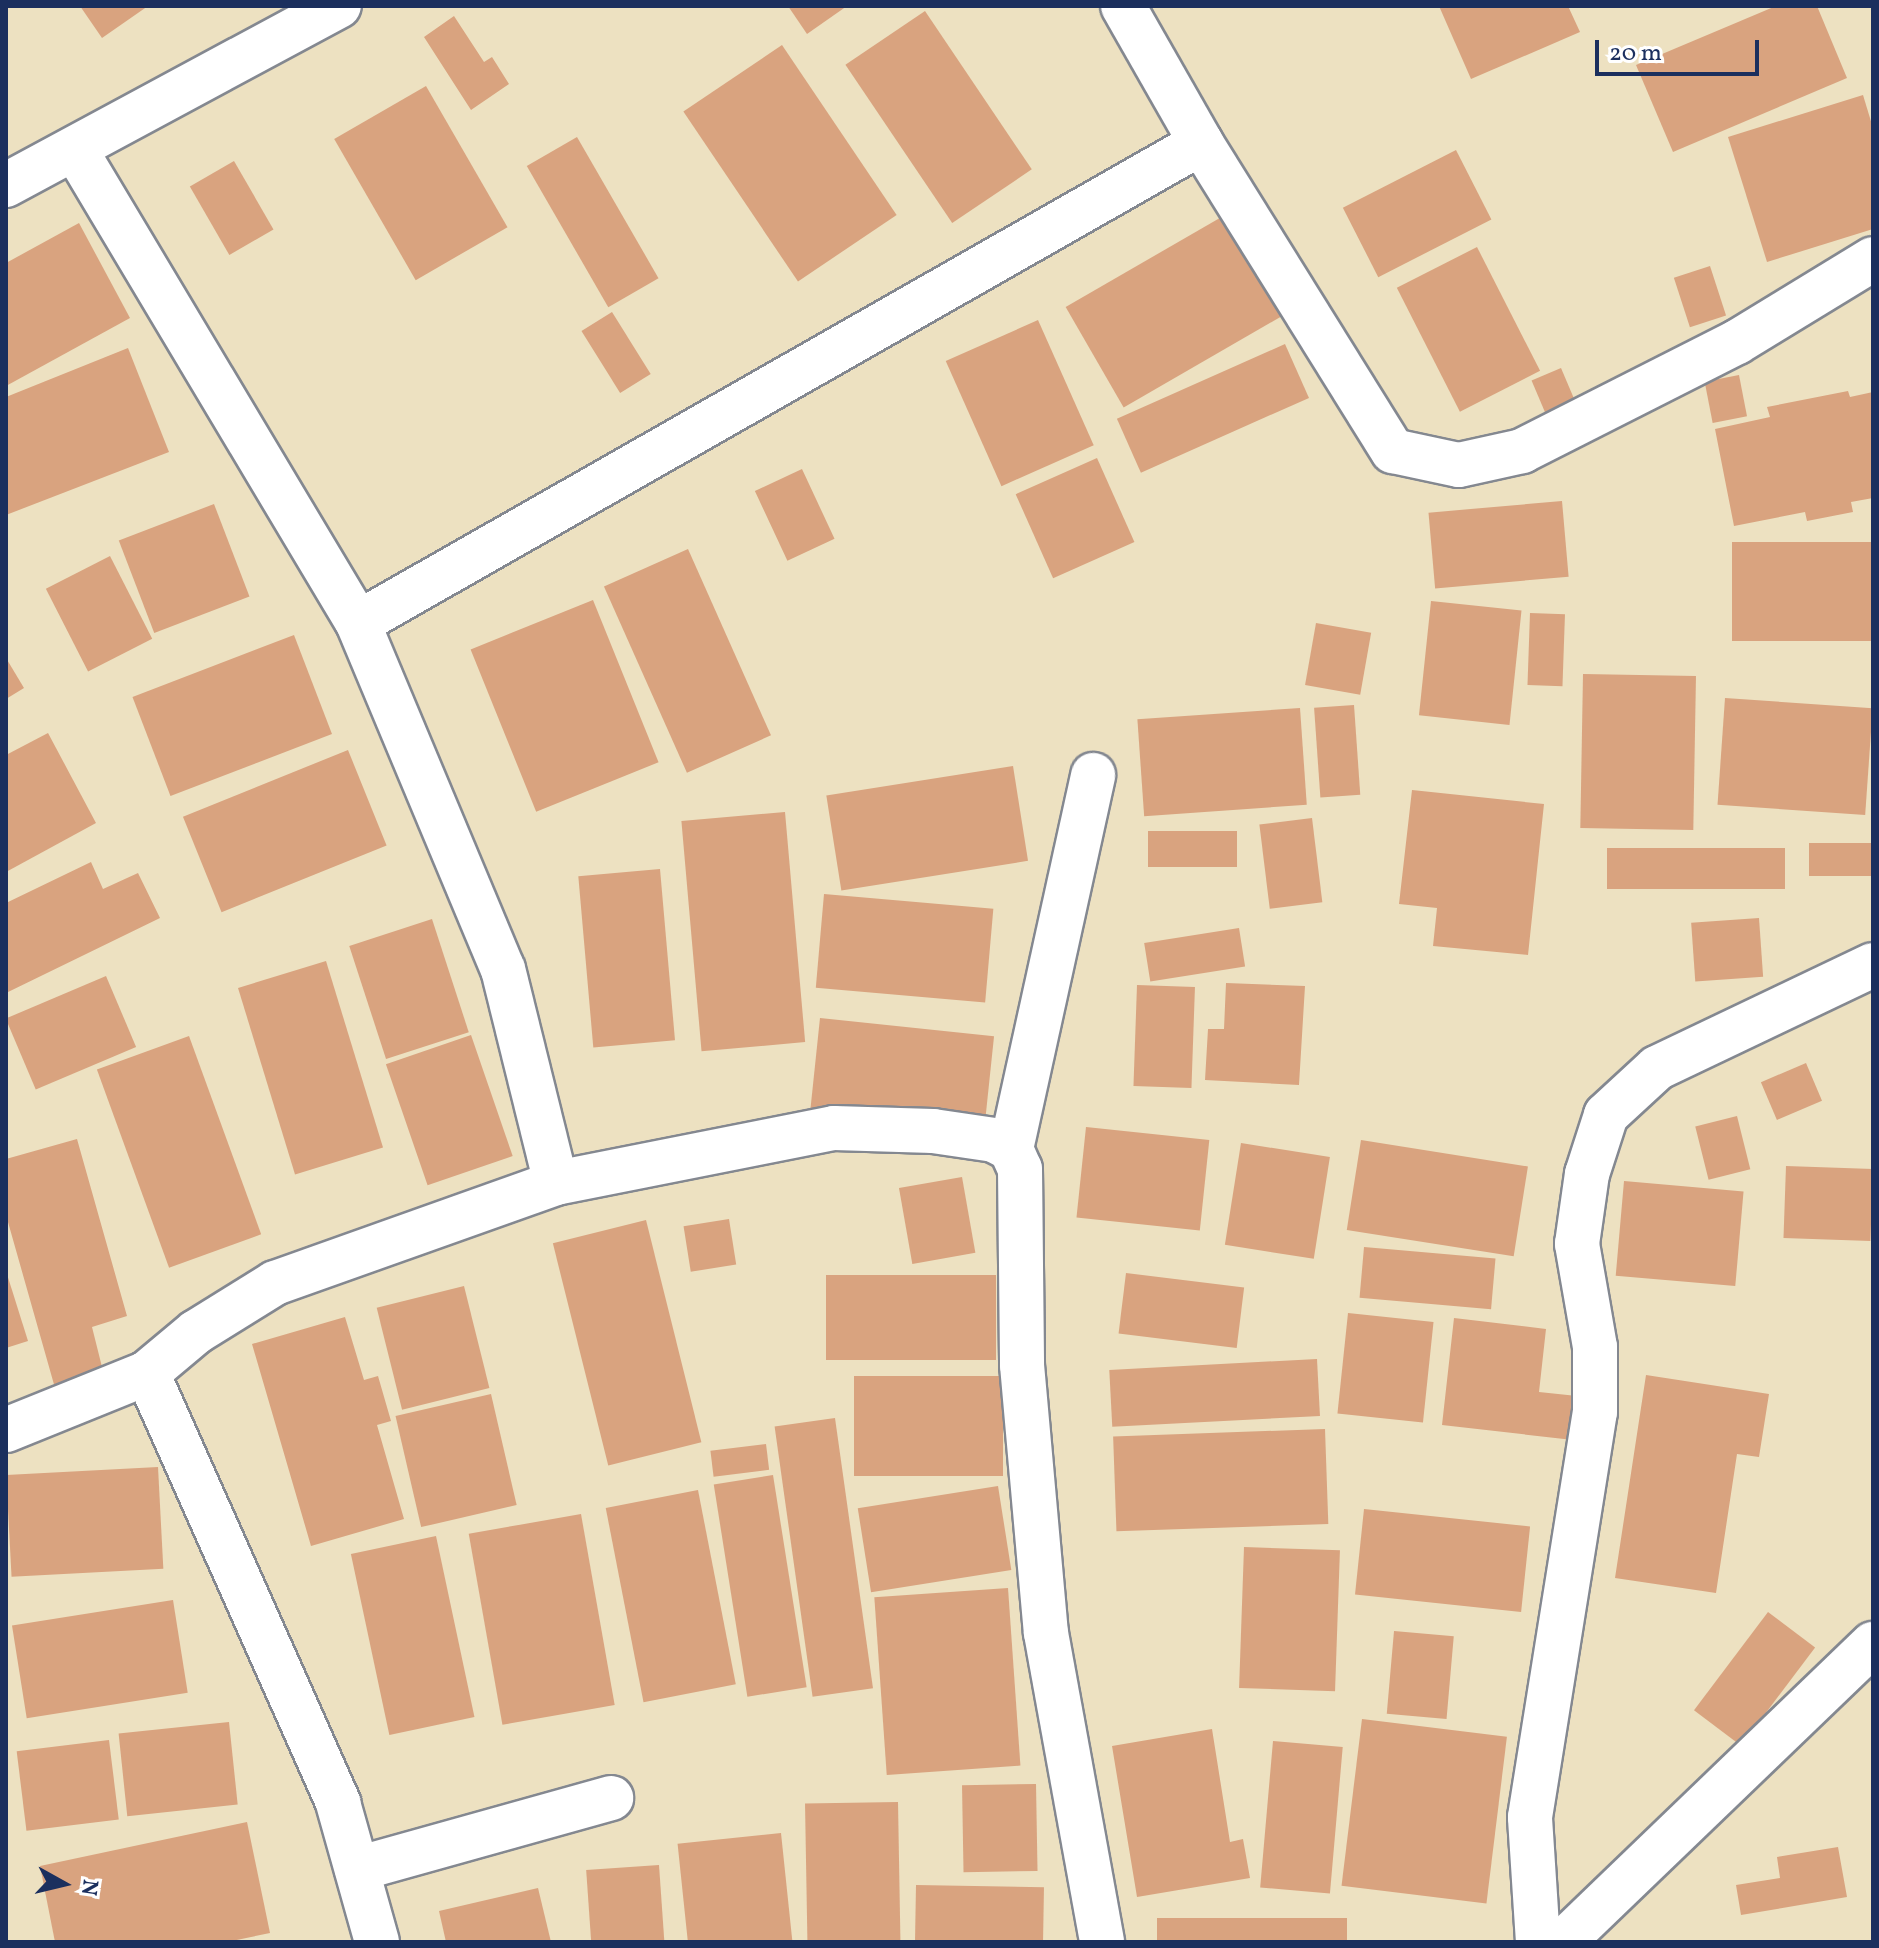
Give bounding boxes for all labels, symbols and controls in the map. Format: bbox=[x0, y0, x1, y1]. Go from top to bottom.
scale bar bbox=[1599, 24, 1763, 74]
text: 20 m bbox=[1609, 37, 1662, 71]
north arrow bbox=[24, 1844, 104, 1924]
text: N bbox=[72, 1877, 105, 1897]

